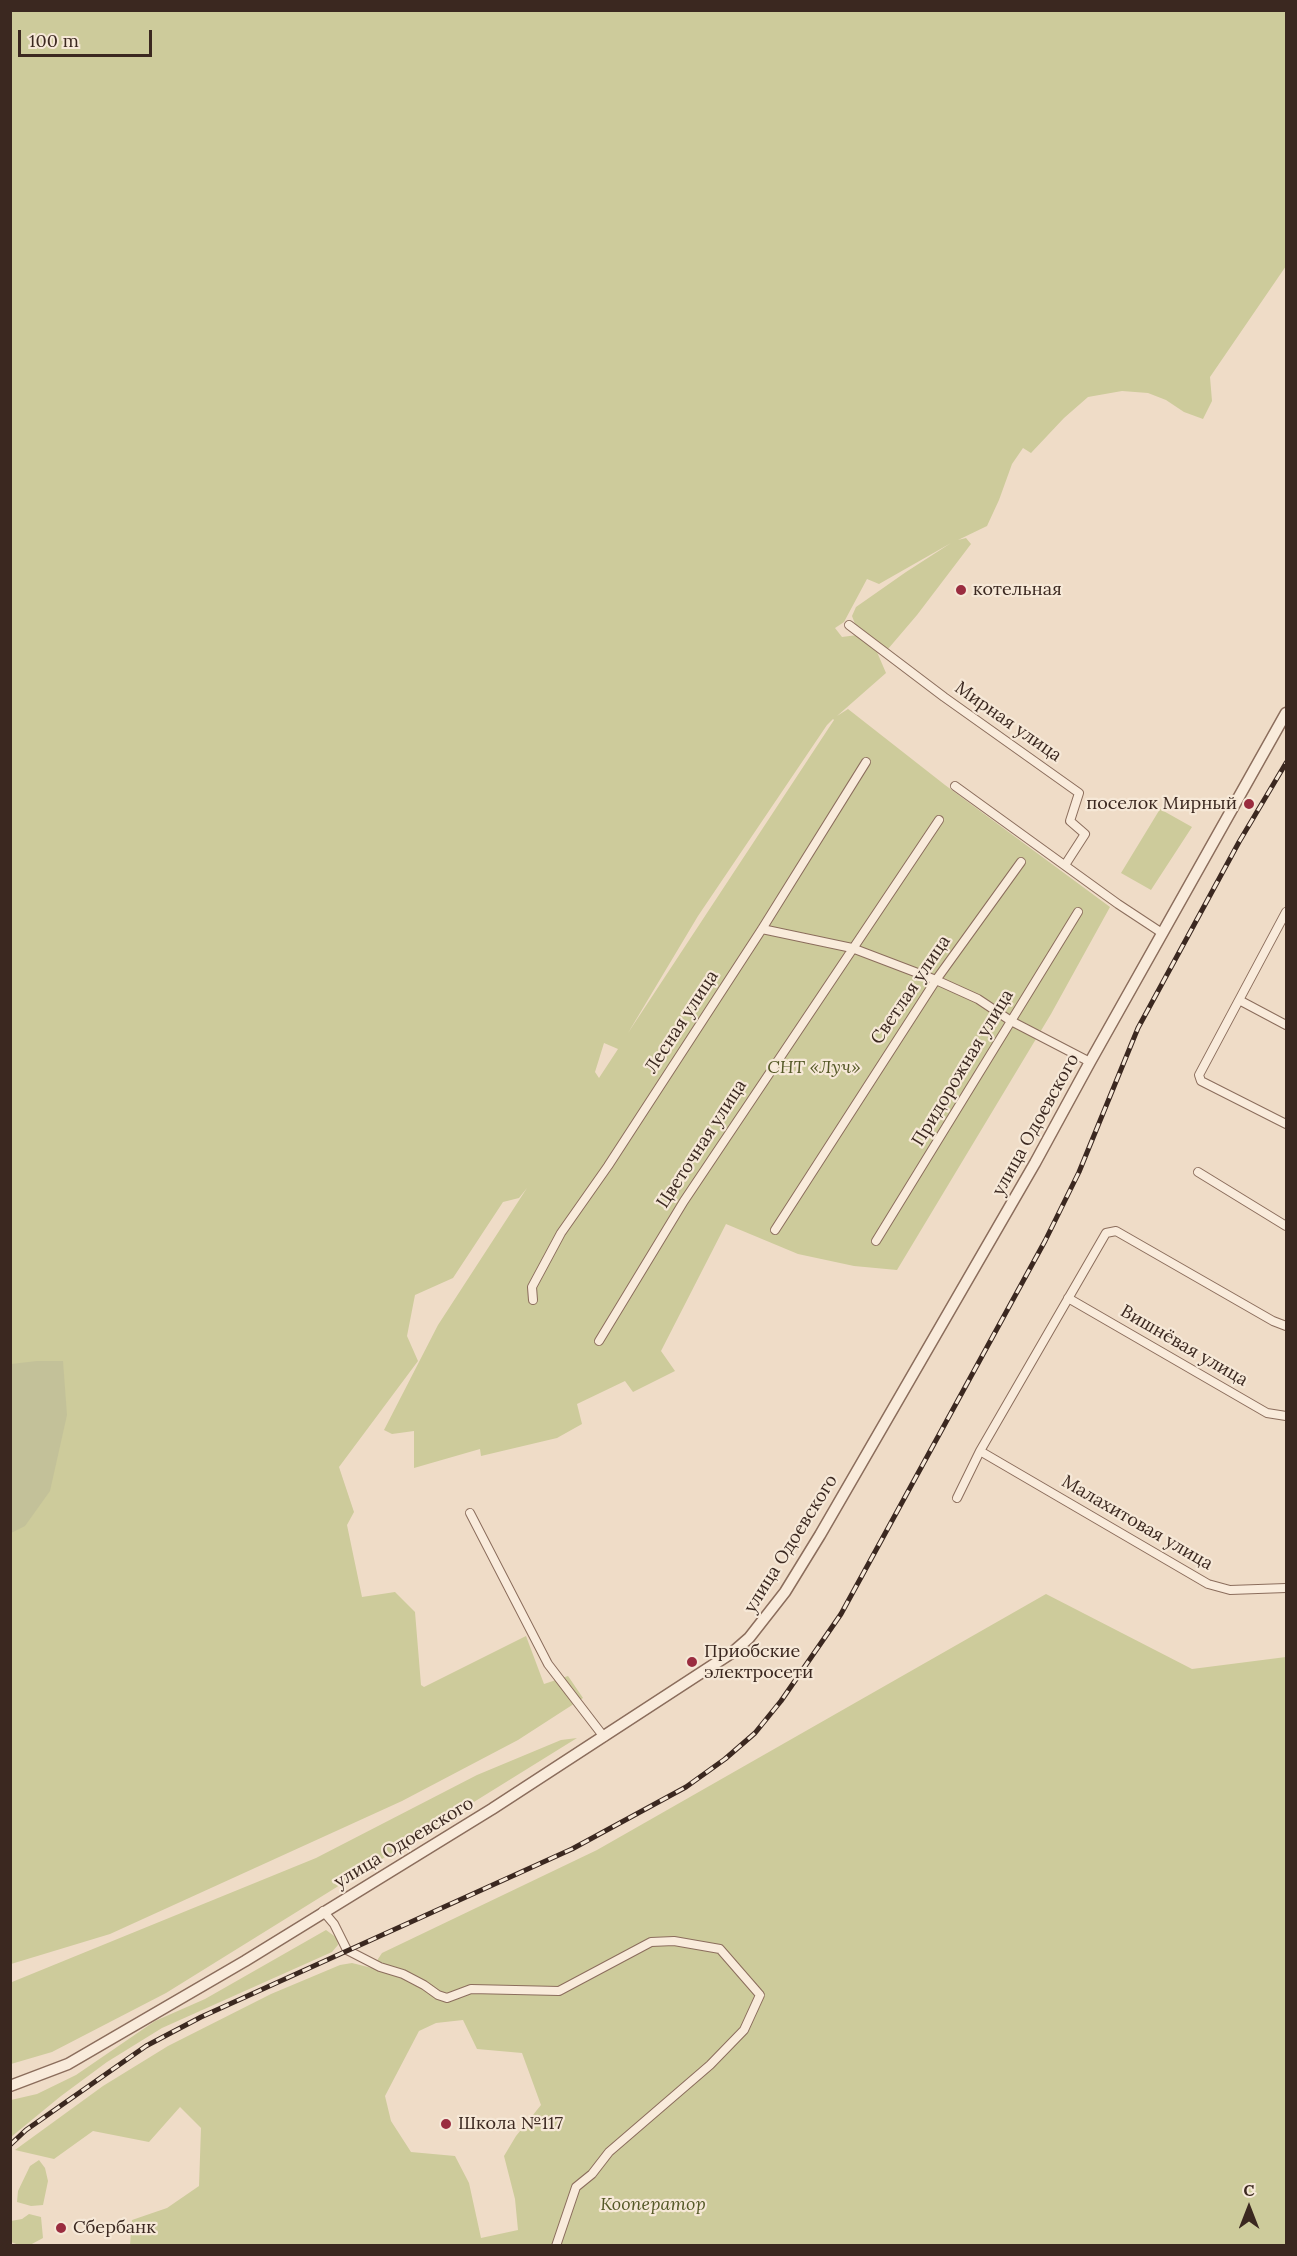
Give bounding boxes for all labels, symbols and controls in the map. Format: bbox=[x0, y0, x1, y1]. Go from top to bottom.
scale bar bbox=[21, 18, 154, 56]
text: 100 m bbox=[29, 29, 79, 52]
place label: котельная bbox=[973, 579, 1062, 601]
marker: котельная bbox=[954, 583, 968, 597]
street label: Мирная улица bbox=[950, 677, 1066, 767]
place label: поселок Мирный bbox=[1086, 793, 1237, 815]
marker: поселок Мирный bbox=[1242, 797, 1256, 811]
street label: Светлая улица bbox=[867, 931, 955, 1049]
street label: Лесная улица bbox=[641, 967, 723, 1077]
street label: Придорожная улица bbox=[908, 986, 1018, 1150]
street label: улица Одоевского bbox=[988, 1050, 1084, 1200]
park label: СНТ «Луч» bbox=[767, 1057, 861, 1079]
street label: Цветочная улица bbox=[652, 1076, 752, 1212]
street label: Вишнёвая улица bbox=[1117, 1301, 1251, 1391]
street label: улица Одоевского bbox=[740, 1471, 842, 1617]
street label: Малахитовая улица bbox=[1058, 1471, 1216, 1575]
place label: Приобские электросети bbox=[704, 1641, 813, 1684]
marker: Приобские электросети bbox=[685, 1655, 699, 1669]
street label: улица Одоевского bbox=[330, 1793, 478, 1893]
place label: Школа №117 bbox=[458, 2113, 563, 2135]
marker: Школа №117 bbox=[439, 2117, 453, 2131]
north arrow bbox=[1219, 2178, 1279, 2238]
text: С bbox=[1243, 2180, 1255, 2200]
park label: Кооператор bbox=[600, 2194, 706, 2216]
place label: Сбербанк bbox=[73, 2217, 156, 2239]
marker: Сбербанк bbox=[54, 2221, 68, 2235]

